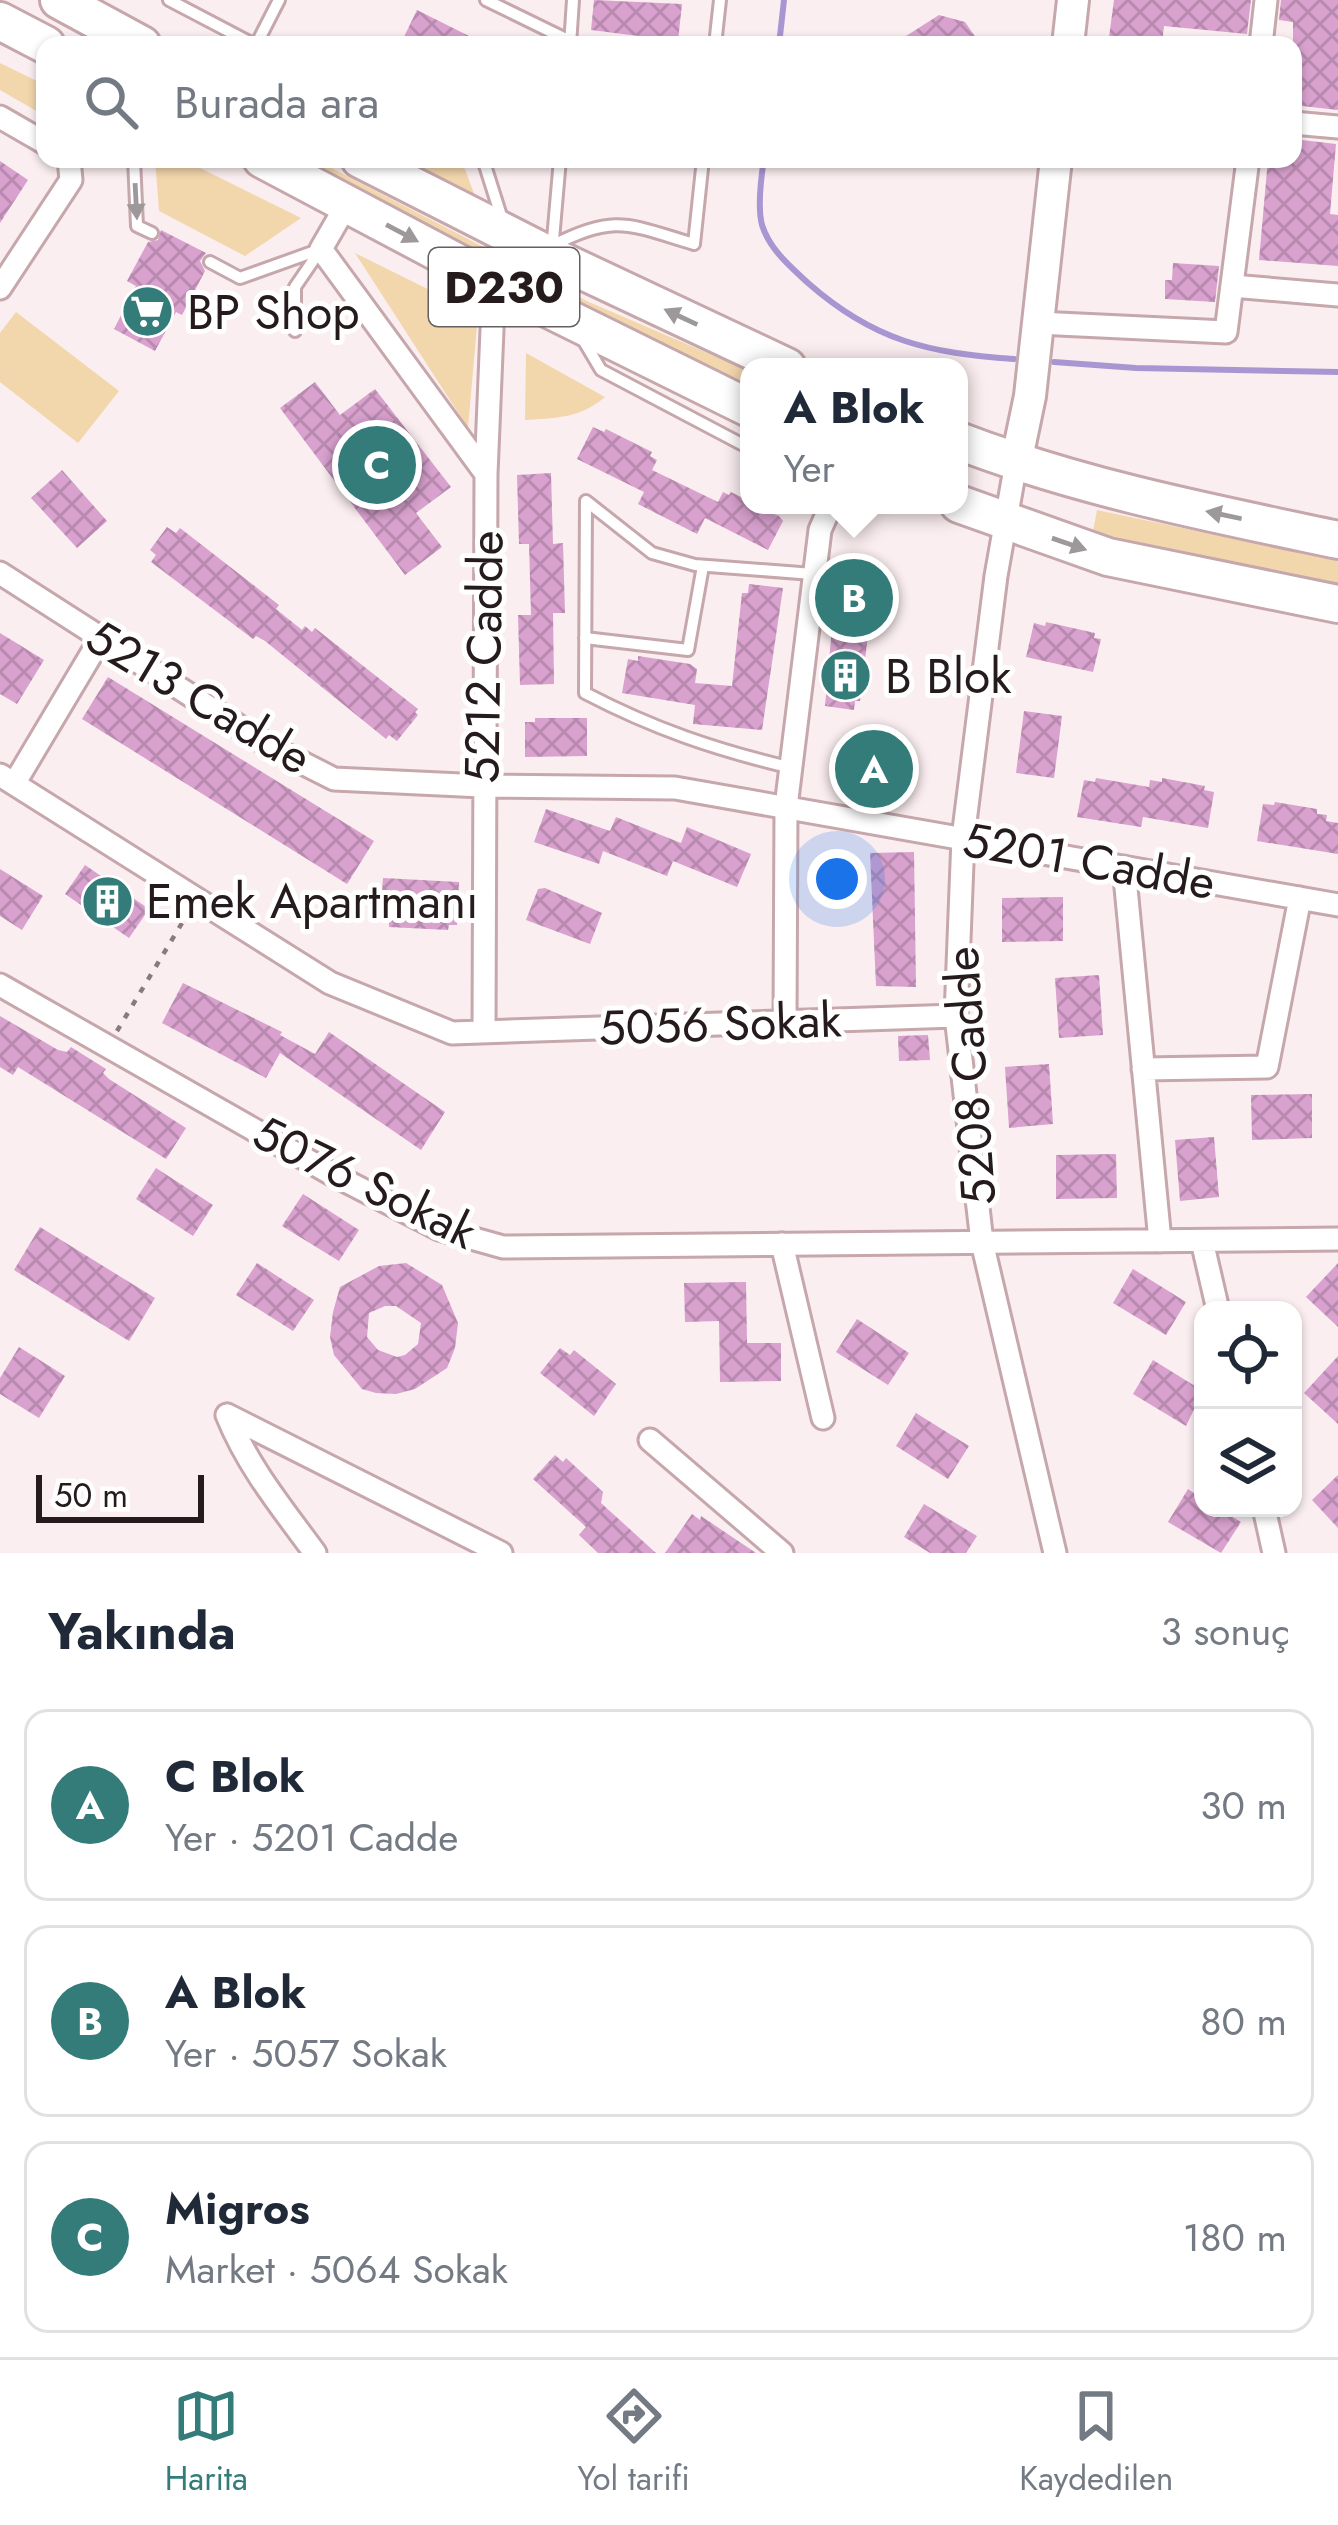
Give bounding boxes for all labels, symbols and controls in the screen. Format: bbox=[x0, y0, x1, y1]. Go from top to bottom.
search box bbox=[36, 36, 1302, 168]
icon: search bbox=[78, 69, 144, 135]
text: Burada ara bbox=[174, 70, 379, 135]
one-way arrow bbox=[127, 183, 146, 221]
one-way arrow bbox=[385, 223, 420, 243]
road number: D230 bbox=[429, 248, 579, 326]
place label: BP Shop bbox=[187, 278, 360, 347]
supermarket icon: BP Shop bbox=[120, 284, 176, 340]
one-way arrow bbox=[663, 307, 698, 327]
popup bbox=[740, 358, 968, 514]
text: A Blok bbox=[783, 375, 925, 440]
pin: C bbox=[338, 420, 416, 510]
text: Yer bbox=[783, 440, 835, 497]
one-way arrow bbox=[1204, 505, 1242, 524]
street label: 5212 Cadde bbox=[447, 530, 521, 784]
one-way arrow bbox=[1051, 536, 1087, 554]
pin: B bbox=[815, 553, 893, 643]
street label: 5213 Cadde bbox=[73, 603, 325, 791]
place label: B Blok bbox=[885, 642, 1012, 711]
building icon: B Blok bbox=[818, 648, 874, 704]
pin: A bbox=[835, 724, 913, 814]
street label: 5201 Cadde bbox=[958, 805, 1220, 917]
your location bbox=[807, 849, 867, 909]
place label: Emek Apartmanı bbox=[146, 867, 478, 936]
building icon: Emek Apartmanı bbox=[79, 873, 135, 929]
street label: 5208 Cadde bbox=[927, 944, 1013, 1208]
street label: 5056 Sokak bbox=[597, 985, 843, 1063]
street label: 5076 Sokak bbox=[242, 1098, 489, 1266]
map controls bbox=[1194, 1301, 1302, 1517]
button: locate bbox=[1194, 1301, 1302, 1409]
button: layers bbox=[1194, 1409, 1302, 1517]
scale bar bbox=[36, 1469, 204, 1522]
text: 50 m bbox=[54, 1472, 128, 1519]
text: Yakında bbox=[48, 1594, 236, 1668]
text: 3 sonuç bbox=[1160, 1603, 1290, 1660]
text: C Blok bbox=[165, 1744, 305, 1809]
text: A bbox=[76, 1777, 104, 1834]
text: 30 m bbox=[1200, 1777, 1287, 1834]
text: Yer · 5201 Cadde bbox=[165, 1809, 458, 1866]
text: A Blok bbox=[165, 1960, 306, 2025]
text: B bbox=[77, 1993, 103, 2050]
text: 80 m bbox=[1200, 1993, 1287, 2050]
text: Yer · 5057 Sokak bbox=[165, 2025, 447, 2082]
text: Migros bbox=[165, 2176, 310, 2241]
text: C bbox=[76, 2209, 104, 2266]
text: 180 m bbox=[1183, 2209, 1287, 2266]
text: Market · 5064 Sokak bbox=[165, 2241, 508, 2298]
tab: Harita bbox=[165, 2383, 248, 2502]
tab: Yol tarifi bbox=[577, 2383, 690, 2502]
tab: Kaydedilen bbox=[1019, 2383, 1173, 2502]

